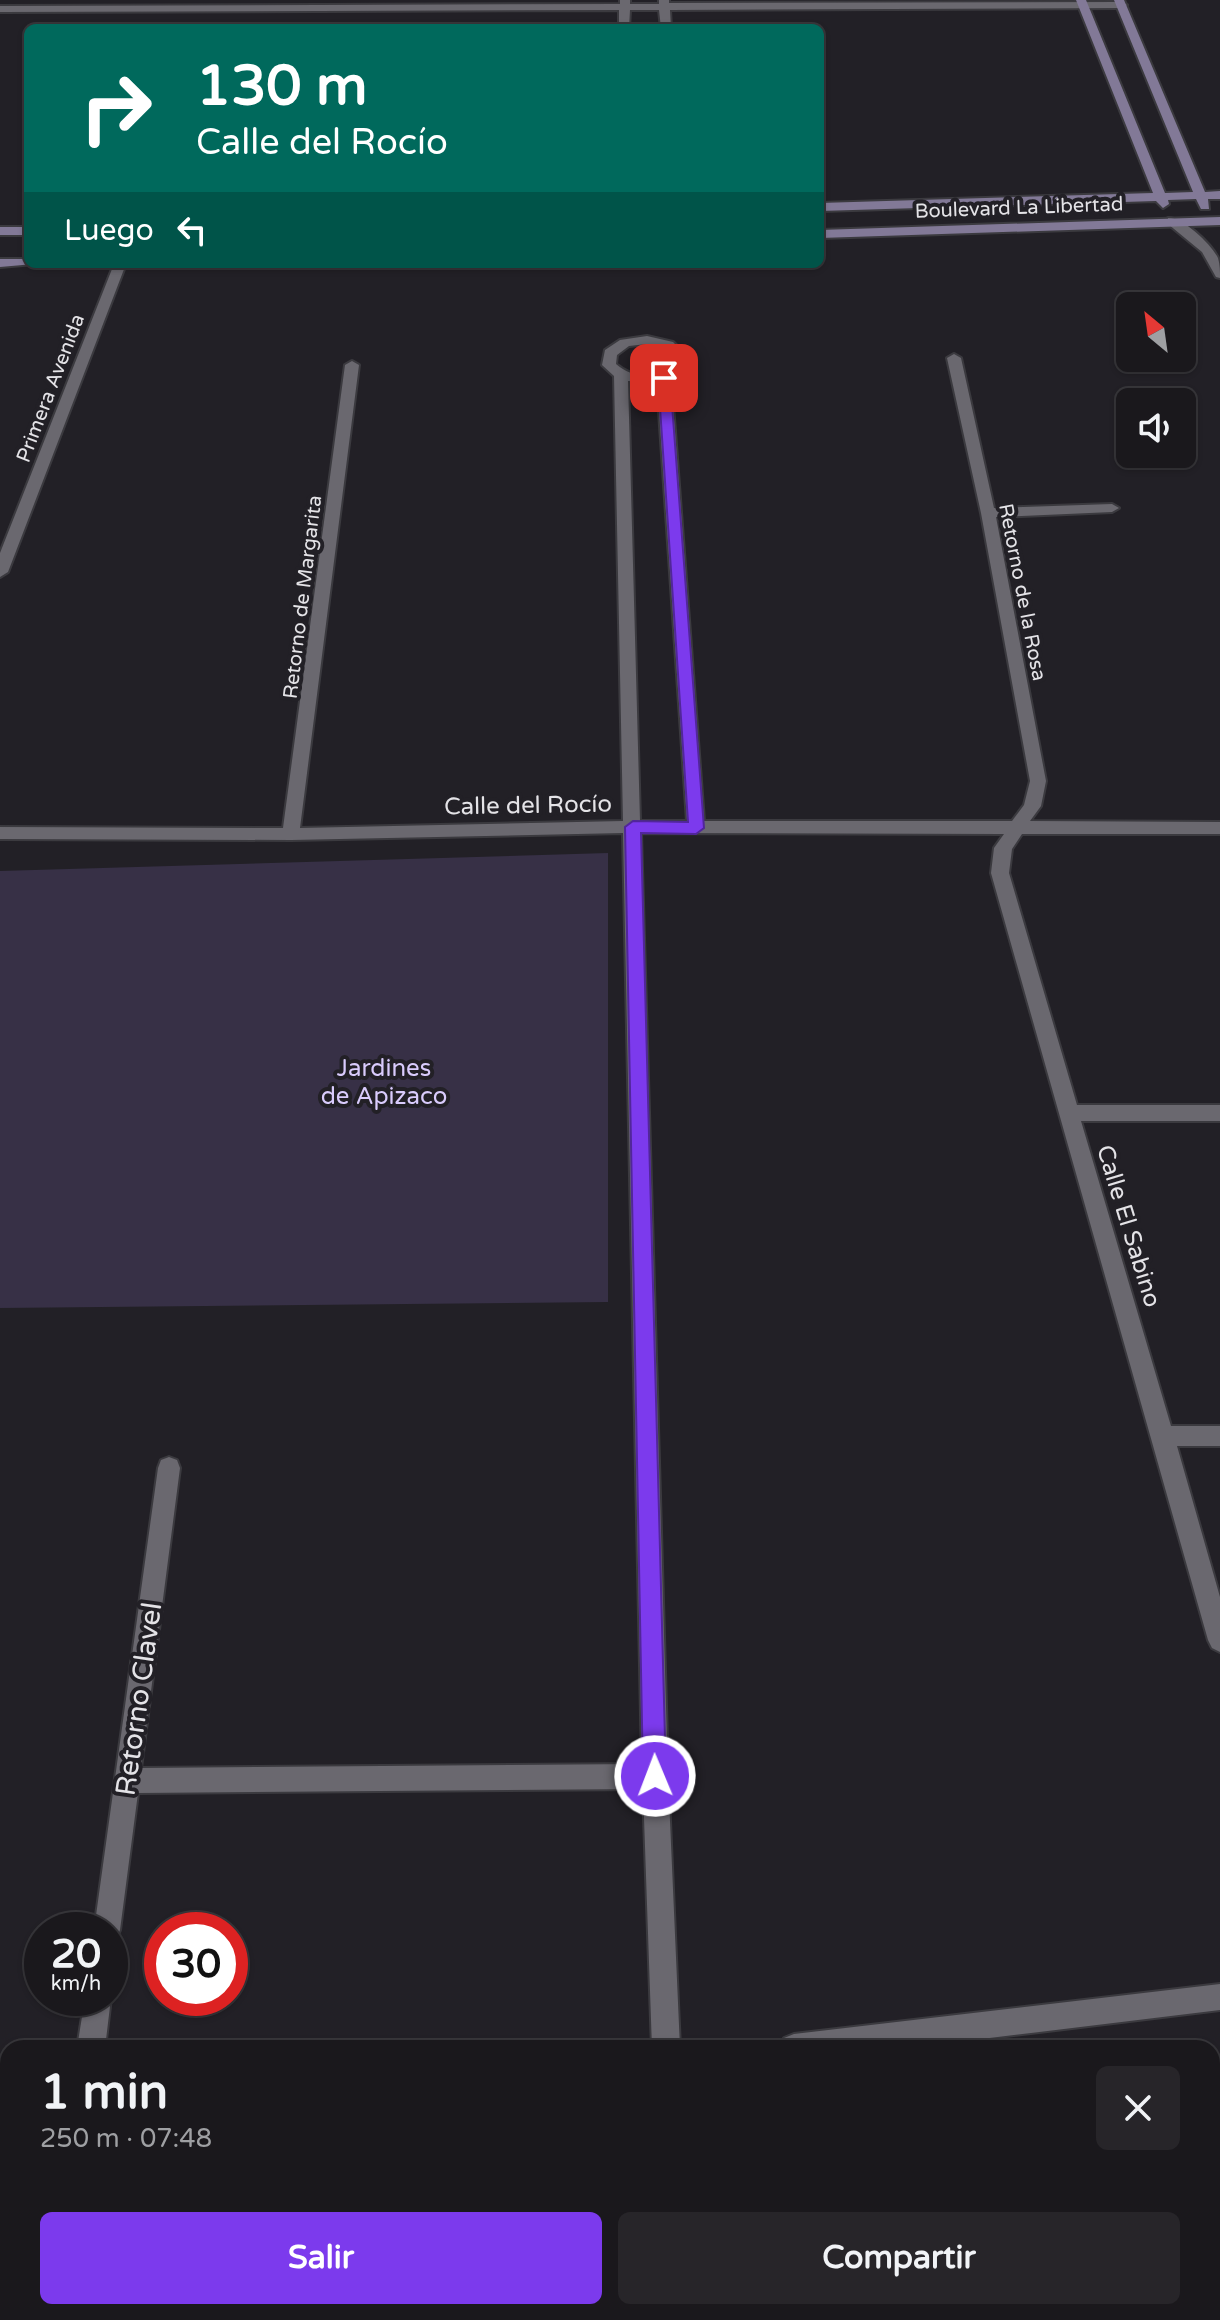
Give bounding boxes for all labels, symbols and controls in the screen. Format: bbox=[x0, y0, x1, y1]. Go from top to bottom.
text: 130 m bbox=[196, 53, 367, 120]
icon: right bbox=[64, 56, 168, 160]
text: Calle del Rocío bbox=[196, 121, 448, 164]
street label: Boulevard La Libertad bbox=[914, 192, 1124, 224]
icon: left bbox=[170, 208, 214, 252]
text: Luego bbox=[64, 212, 154, 249]
north arrow bbox=[1116, 292, 1196, 372]
map controls bbox=[1116, 292, 1196, 468]
street label: Primera Avenida bbox=[12, 311, 90, 466]
pin bbox=[630, 344, 698, 412]
icon: arrive bbox=[642, 356, 686, 400]
button: sound bbox=[1116, 388, 1196, 468]
street label: Retorno de Margarita bbox=[279, 494, 327, 700]
street label: Retorno de la Rosa bbox=[993, 501, 1051, 683]
street label: Calle del Rocío bbox=[444, 790, 612, 821]
park label: Jardines de Apizaco bbox=[321, 1054, 447, 1111]
street label: Calle El Sabino bbox=[1090, 1142, 1167, 1311]
street label: Retorno Clavel bbox=[109, 1600, 169, 1798]
position arrow bbox=[613, 1734, 697, 1818]
speed limit sign: 30 bbox=[144, 1912, 248, 2016]
text: 20 bbox=[51, 1930, 101, 1978]
text: km/h bbox=[51, 1972, 101, 1996]
text: 1 min bbox=[40, 2064, 168, 2122]
button: close bbox=[1096, 2066, 1180, 2150]
text: 250 m · 07:48 bbox=[40, 2123, 212, 2154]
button: Salir bbox=[40, 2212, 602, 2304]
button: Compartir bbox=[618, 2212, 1180, 2304]

